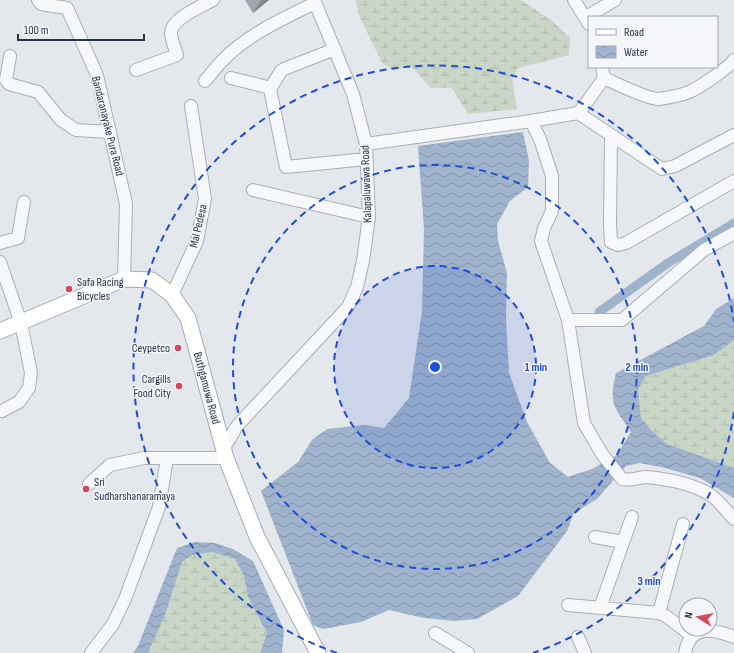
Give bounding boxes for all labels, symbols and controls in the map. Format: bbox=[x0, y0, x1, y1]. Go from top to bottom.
scale bar bbox=[18, 16, 144, 42]
legend bbox=[588, 16, 718, 68]
text: 100 m bbox=[24, 23, 49, 38]
text: Road bbox=[624, 25, 644, 40]
text: Water bbox=[624, 45, 648, 60]
street label: Bandaranayake Pura Road bbox=[88, 75, 127, 178]
street label: Kalapaluwawa Road bbox=[358, 145, 375, 223]
street label: Mal Pedesa bbox=[186, 202, 211, 249]
place label: Safa Racing Bicycles bbox=[77, 275, 124, 304]
marker: Safa Racing Bicycles bbox=[64, 284, 74, 294]
place label: Ceypetco bbox=[132, 341, 170, 356]
marker: Ceypetco bbox=[173, 343, 183, 353]
street label: Buthgamuwa Road bbox=[190, 350, 223, 426]
centre of rings bbox=[428, 360, 442, 374]
text: 1 min bbox=[525, 360, 547, 375]
text: 2 min bbox=[626, 360, 648, 375]
place label: Cargills Food City bbox=[133, 372, 171, 401]
marker: Cargills Food City bbox=[174, 381, 184, 391]
place label: Sri Sudharshanaramaya bbox=[94, 475, 176, 504]
marker: Sri Sudharshanaramaya bbox=[81, 484, 91, 494]
text: 3 min bbox=[638, 574, 660, 589]
north arrow bbox=[678, 597, 718, 637]
text: N bbox=[682, 611, 696, 619]

